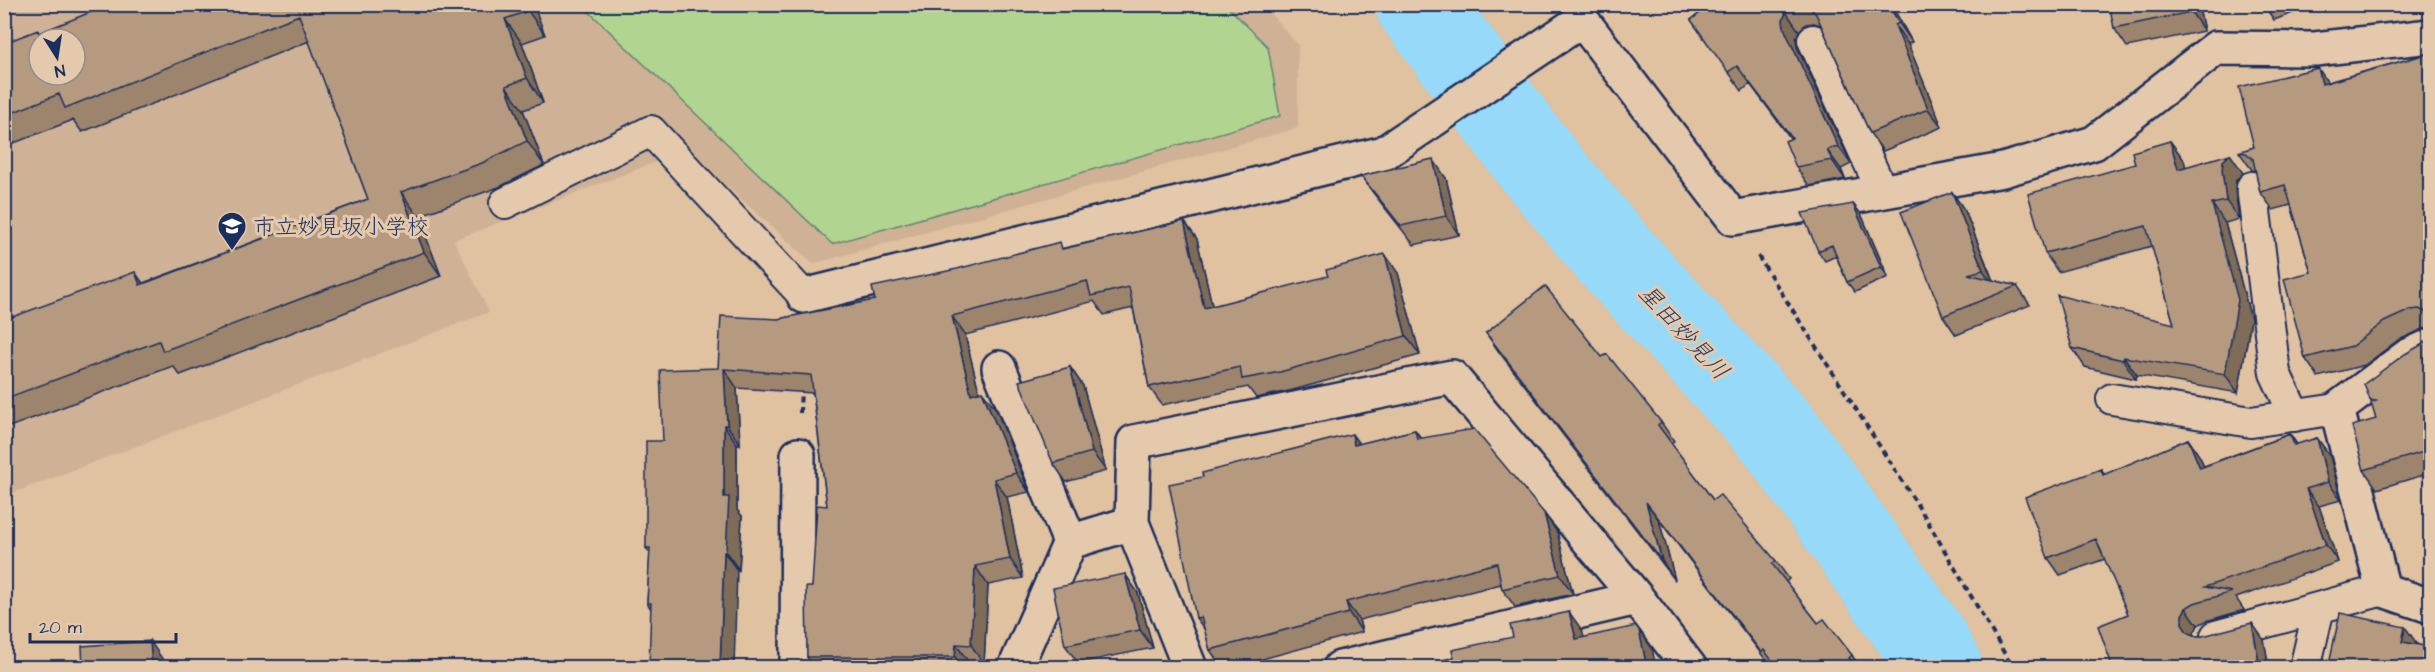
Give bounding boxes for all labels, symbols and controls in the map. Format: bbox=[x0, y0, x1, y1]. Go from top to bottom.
north arrow bbox=[27, 27, 87, 87]
text: N bbox=[53, 59, 67, 82]
school or university icon: 市立妙見坂小学校 bbox=[216, 210, 248, 252]
place label: 市立妙見坂小学校 bbox=[253, 212, 429, 243]
water label: 星田妙見川 bbox=[1630, 277, 1737, 388]
scale bar bbox=[30, 606, 176, 644]
text: 20 m bbox=[39, 615, 82, 640]

